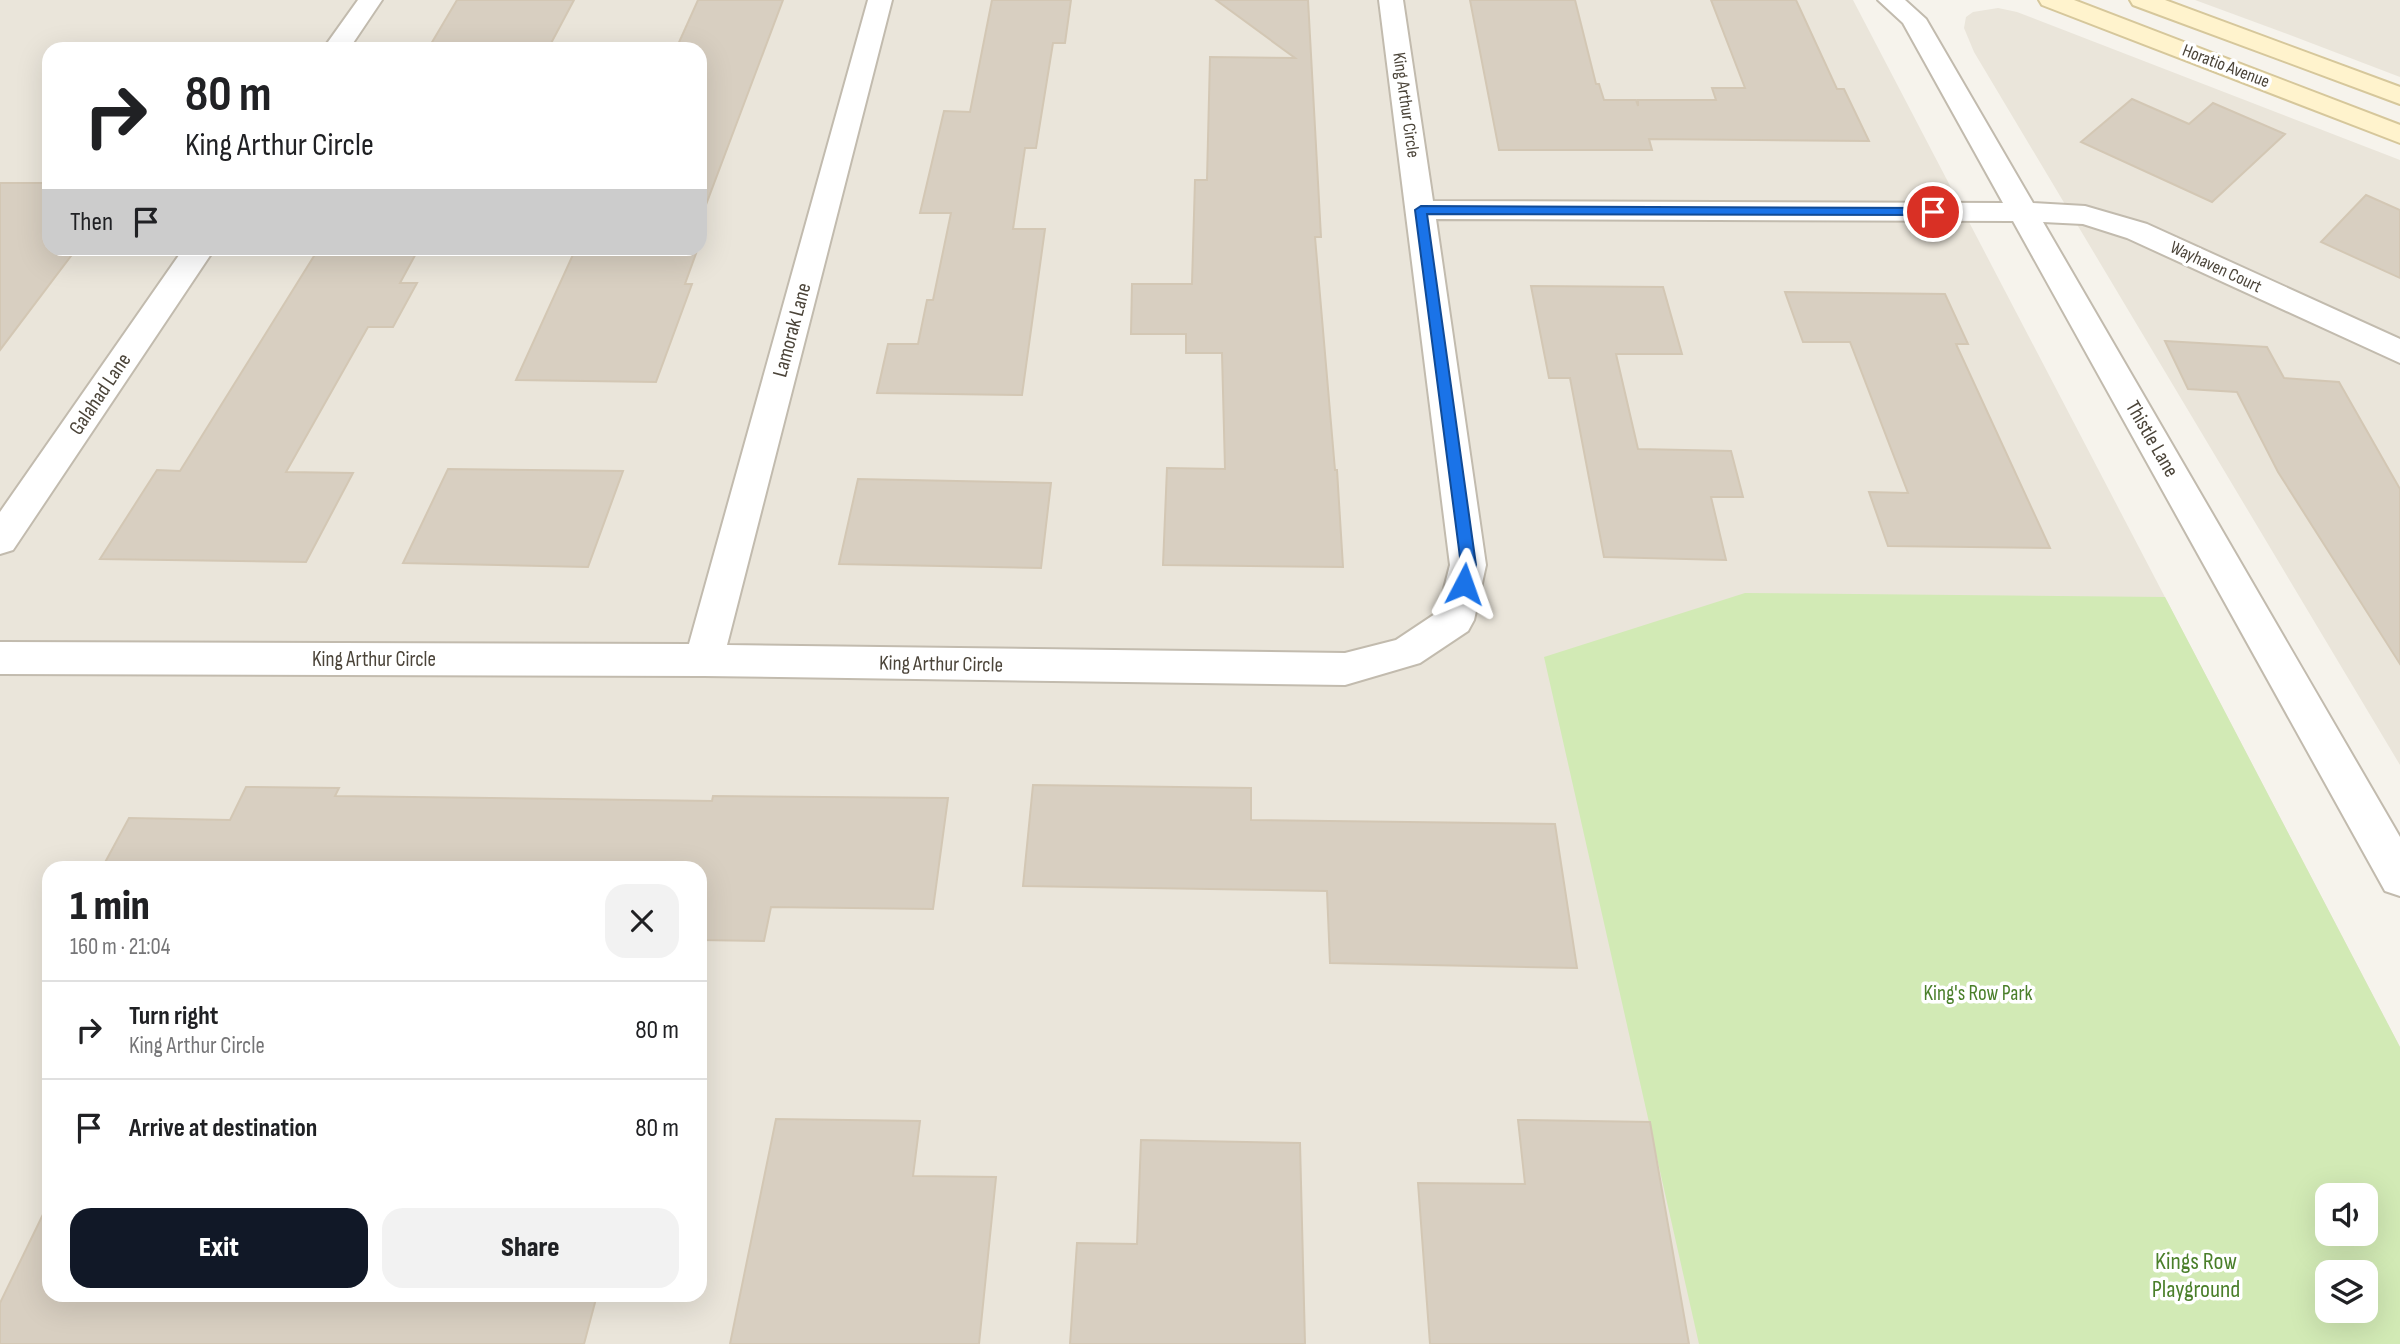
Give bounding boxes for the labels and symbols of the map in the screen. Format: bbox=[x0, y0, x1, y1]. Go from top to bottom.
street label: Horatio Avenue bbox=[2179, 40, 2273, 92]
street label: King Arthur Circle bbox=[1388, 51, 1424, 159]
pin bbox=[1903, 182, 1963, 242]
street label: Wayhaven Court bbox=[2167, 237, 2266, 298]
street label: Lamorak Lane bbox=[767, 280, 817, 380]
street label: Galahad Lane bbox=[64, 348, 136, 440]
street label: Thistle Lane bbox=[2120, 396, 2184, 482]
position arrow bbox=[1427, 547, 1501, 621]
street label: King Arthur Circle bbox=[312, 647, 436, 672]
street label: King Arthur Circle bbox=[879, 650, 1003, 678]
park label: King's Row Park bbox=[1924, 981, 2032, 1006]
park label: Kings Row Playground bbox=[2152, 1247, 2240, 1304]

